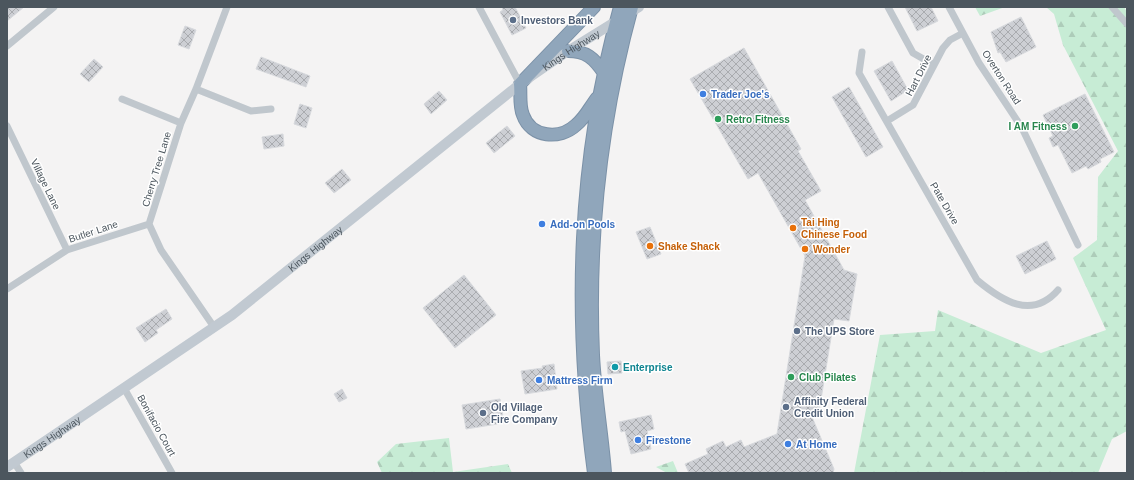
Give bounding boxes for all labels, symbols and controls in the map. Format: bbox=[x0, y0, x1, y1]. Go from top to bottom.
marker: Investors Bank bbox=[508, 15, 518, 25]
place label: Investors Bank bbox=[521, 15, 593, 26]
street label: Kings Highway bbox=[540, 28, 602, 73]
street label: Overton Road bbox=[980, 48, 1023, 106]
street label: Hart Drive bbox=[903, 52, 934, 98]
marker: Trader Joe's bbox=[698, 89, 708, 99]
place label: Trader Joe's bbox=[711, 89, 770, 100]
marker: Retro Fitness bbox=[713, 114, 723, 124]
place label: Retro Fitness bbox=[726, 114, 790, 125]
place label: I AM Fitness bbox=[1008, 121, 1067, 132]
marker: I AM Fitness bbox=[1070, 121, 1080, 131]
street label: Cherry Tree Lane bbox=[140, 130, 173, 208]
street label: Village Lane bbox=[29, 157, 63, 212]
street label: Pate Drive bbox=[928, 180, 961, 227]
place label: Tai Hing Chinese Food bbox=[801, 217, 867, 240]
street label: Butler Lane bbox=[67, 218, 120, 245]
marker: Add-on Pools bbox=[537, 219, 547, 229]
place label: Add-on Pools bbox=[550, 219, 615, 230]
marker: Tai Hing Chinese Food bbox=[788, 223, 798, 233]
street label: Kings Highway bbox=[286, 224, 345, 274]
marker: Shake Shack bbox=[645, 241, 655, 251]
place label: Shake Shack bbox=[658, 241, 720, 252]
marker: Wonder bbox=[800, 244, 810, 254]
place label: Wonder bbox=[813, 244, 850, 255]
marker: The UPS Store bbox=[792, 326, 802, 336]
place label: The UPS Store bbox=[805, 326, 875, 337]
marker: Enterprise bbox=[610, 362, 620, 372]
place label: Enterprise bbox=[623, 362, 673, 373]
marker: Club Pilates bbox=[786, 372, 796, 382]
place label: Club Pilates bbox=[799, 372, 857, 383]
marker: Mattress Firm bbox=[534, 375, 544, 385]
place label: Mattress Firm bbox=[547, 375, 613, 386]
street label: Bonifacio Court bbox=[135, 393, 178, 458]
place label: Affinity Federal Credit Union bbox=[794, 396, 867, 419]
place label: Old Village Fire Company bbox=[491, 402, 558, 425]
marker: Affinity Federal Credit Union bbox=[781, 402, 791, 412]
marker: Old Village Fire Company bbox=[478, 408, 488, 418]
street label: Kings Highway bbox=[22, 414, 83, 460]
marker: Firestone bbox=[633, 435, 643, 445]
place label: Firestone bbox=[646, 435, 691, 446]
marker: At Home bbox=[783, 439, 793, 449]
place label: At Home bbox=[796, 439, 838, 450]

